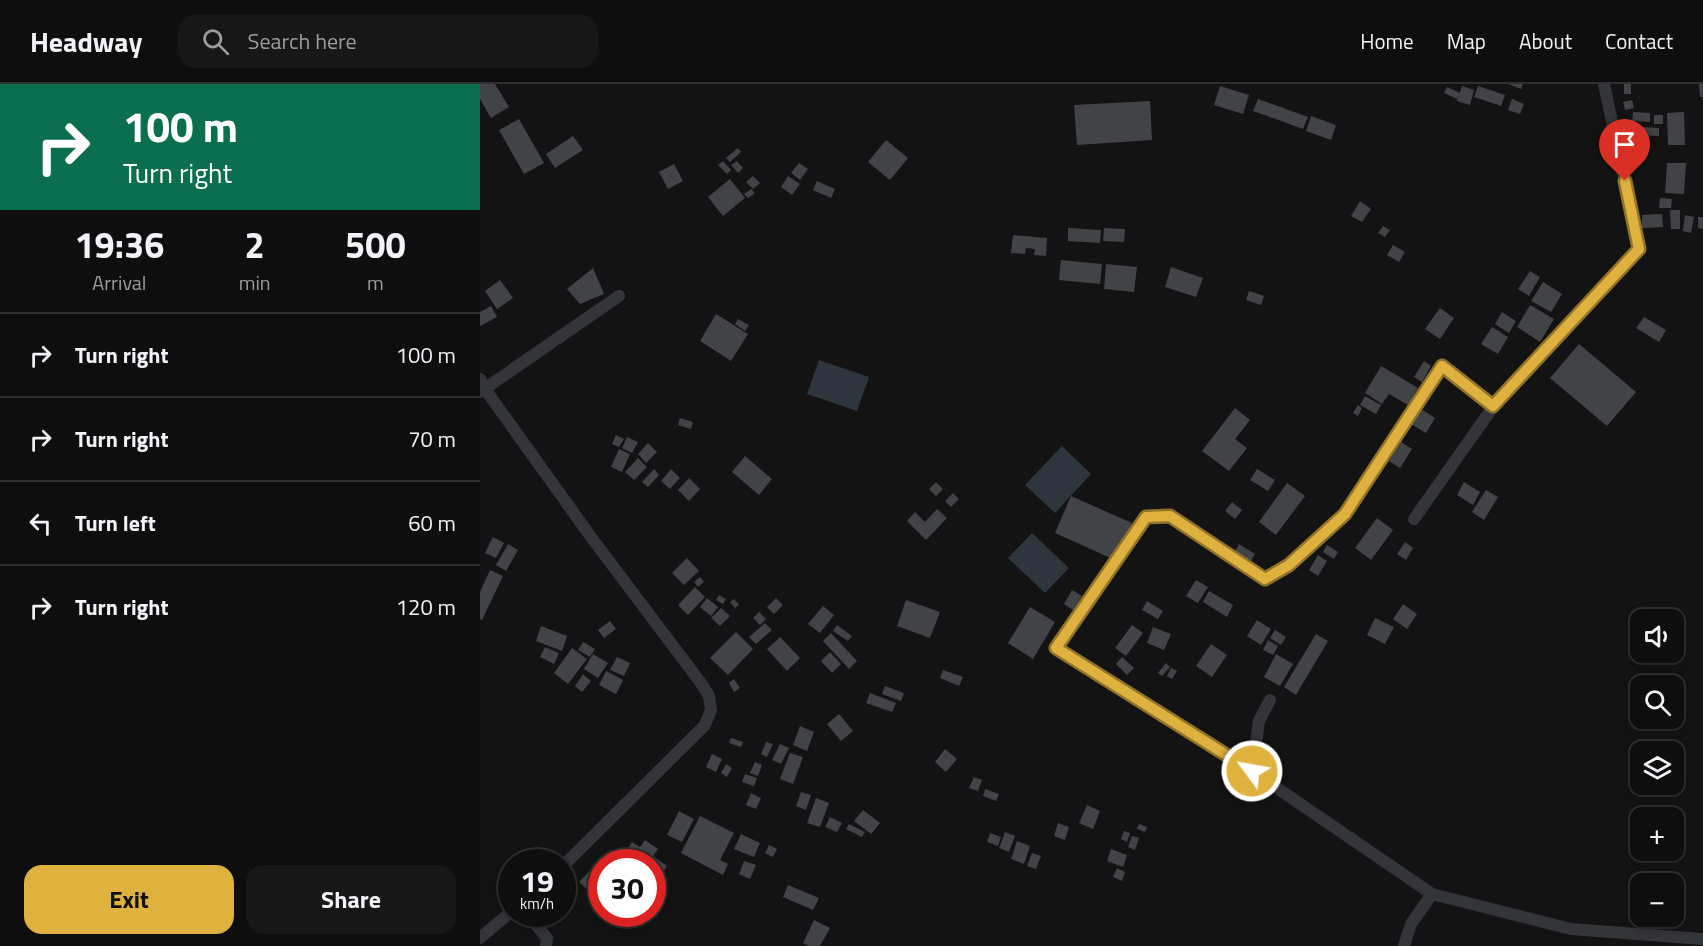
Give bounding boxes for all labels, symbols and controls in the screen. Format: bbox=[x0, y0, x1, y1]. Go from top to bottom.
search box bbox=[178, 14, 598, 68]
text: Headway bbox=[30, 20, 142, 63]
text: Search here bbox=[247, 24, 357, 58]
icon: search bbox=[199, 25, 232, 58]
text: Home bbox=[1360, 25, 1414, 57]
text: Map bbox=[1447, 25, 1486, 57]
text: About bbox=[1519, 25, 1572, 57]
text: Contact bbox=[1605, 25, 1673, 57]
text: 100 m bbox=[123, 94, 238, 158]
icon: right bbox=[24, 108, 102, 186]
pin bbox=[1599, 119, 1650, 181]
icon: arrive bbox=[1608, 128, 1641, 161]
text: Turn right bbox=[123, 152, 232, 193]
text: 19:36 bbox=[74, 217, 164, 272]
text: 2 bbox=[245, 217, 265, 272]
text: 500 bbox=[345, 217, 406, 272]
text: Arrival bbox=[92, 267, 147, 298]
text: min bbox=[239, 267, 271, 298]
text: m bbox=[367, 267, 384, 298]
text: Turn right bbox=[75, 338, 169, 372]
text: 100 m bbox=[396, 338, 456, 372]
icon: right bbox=[24, 339, 57, 372]
text: Turn right bbox=[75, 422, 169, 456]
text: 70 m bbox=[408, 422, 456, 456]
icon: right bbox=[24, 423, 57, 456]
text: Turn left bbox=[75, 506, 156, 540]
text: 60 m bbox=[408, 506, 456, 540]
icon: left bbox=[24, 507, 57, 540]
text: Turn right bbox=[75, 590, 169, 624]
text: 120 m bbox=[396, 590, 456, 624]
icon: right bbox=[24, 591, 57, 624]
map controls bbox=[1630, 609, 1684, 927]
button: sound bbox=[1630, 609, 1684, 663]
button: search bbox=[1630, 675, 1684, 729]
position arrow bbox=[1220, 739, 1284, 803]
button: layers bbox=[1630, 741, 1684, 795]
button: + bbox=[1630, 807, 1684, 861]
speed limit sign: 30 bbox=[588, 849, 666, 927]
text: 19 bbox=[520, 858, 554, 904]
button: Exit bbox=[24, 865, 234, 934]
button: Share bbox=[246, 865, 456, 934]
button: − bbox=[1630, 873, 1684, 927]
text: km/h bbox=[520, 892, 554, 915]

